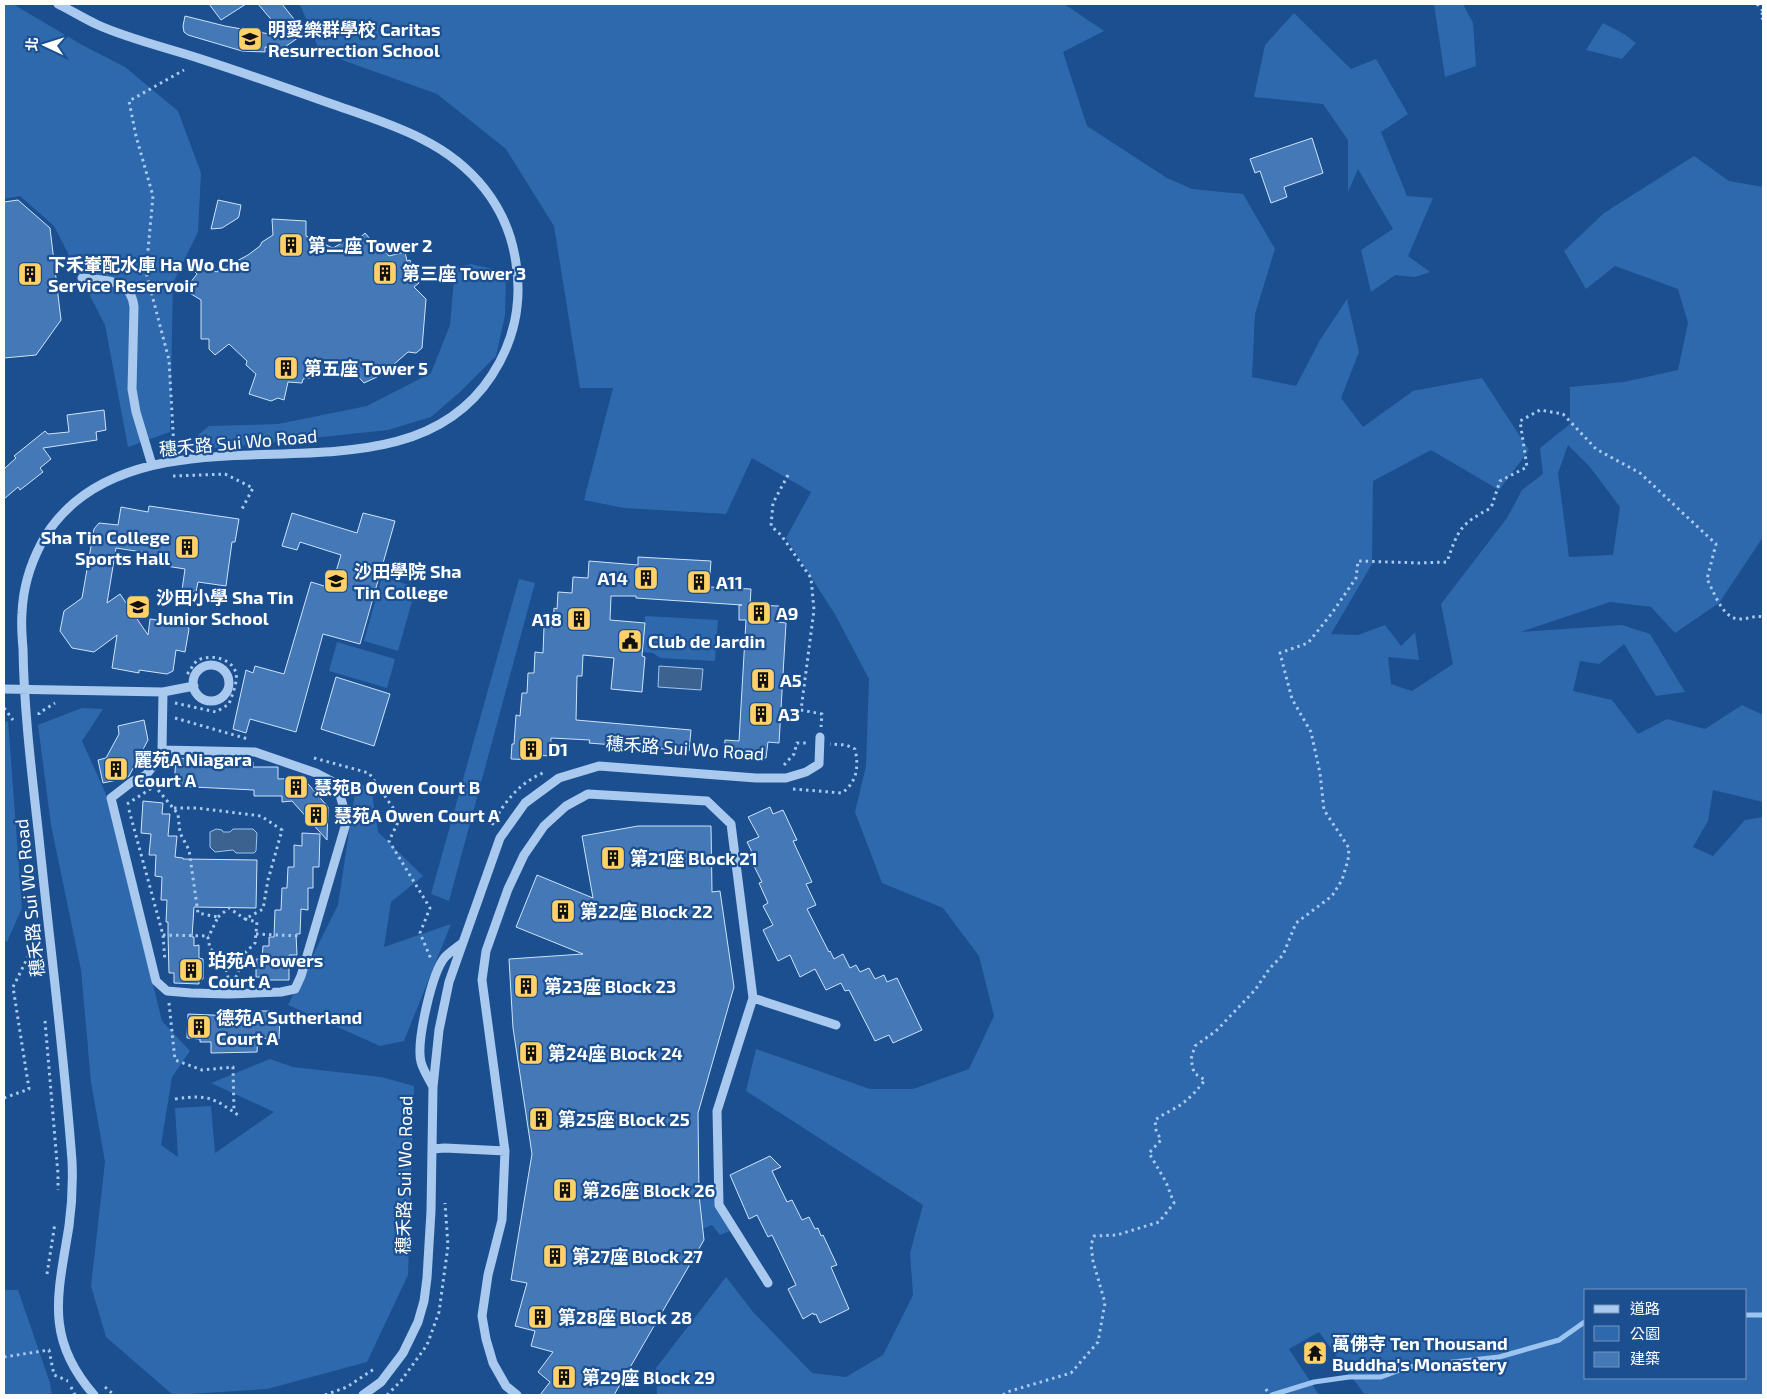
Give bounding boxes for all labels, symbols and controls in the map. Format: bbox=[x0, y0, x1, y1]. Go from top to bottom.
place label: 明愛樂群學校 Caritas Resurrection School bbox=[268, 18, 441, 61]
north arrow bbox=[20, 20, 70, 70]
school or university icon: 明愛樂群學校 Caritas Resurrection School bbox=[237, 26, 263, 52]
text: 北 bbox=[23, 36, 41, 52]
building icon: 第二座 Tower 2 bbox=[278, 232, 304, 258]
place label: 第二座 Tower 2 bbox=[308, 234, 433, 256]
place label: 下禾輋配水庫 Ha Wo Che Service Reservoir bbox=[48, 253, 250, 296]
building icon: 第三座 Tower 3 bbox=[372, 260, 398, 286]
building icon: 下禾輋配水庫 Ha Wo Che Service Reservoir bbox=[17, 261, 43, 287]
place label: 第三座 Tower 3 bbox=[402, 262, 526, 284]
building icon: 第五座 Tower 5 bbox=[273, 355, 299, 381]
place label: 第五座 Tower 5 bbox=[304, 357, 428, 379]
street label: 穗禾路 Sui Wo Road bbox=[158, 424, 318, 460]
place label: Sha Tin College Sports Hall bbox=[41, 526, 170, 569]
building icon: Sha Tin College Sports Hall bbox=[174, 534, 200, 560]
place label: 沙田學院 Sha Tin College bbox=[354, 560, 462, 603]
building icon: A14 bbox=[633, 565, 659, 591]
place label: A14 bbox=[598, 567, 628, 589]
school or university icon: 沙田學院 Sha Tin College bbox=[323, 568, 349, 594]
building icon: A11 bbox=[686, 569, 712, 595]
place label: A11 bbox=[716, 571, 743, 593]
place label: 沙田小學 Sha Tin Junior School bbox=[156, 586, 294, 629]
school or university icon: 沙田小學 Sha Tin Junior School bbox=[125, 594, 151, 620]
building icon: A9 bbox=[746, 600, 772, 626]
place label: A9 bbox=[776, 602, 798, 624]
building icon: A18 bbox=[566, 606, 592, 632]
place label: A18 bbox=[532, 608, 562, 630]
public building icon: Club de Jardin bbox=[617, 628, 643, 654]
place label: Club de Jardin bbox=[648, 630, 765, 652]
building icon: A5 bbox=[750, 667, 776, 693]
place label: A5 bbox=[780, 669, 802, 691]
building icon: A3 bbox=[748, 701, 774, 727]
place label: A3 bbox=[778, 703, 800, 725]
street label: 穗禾路 Sui Wo Road bbox=[605, 731, 765, 765]
building icon: D1 bbox=[518, 736, 544, 762]
place label: D1 bbox=[548, 738, 568, 760]
place label: 麗苑A Niagara Court A bbox=[134, 748, 252, 791]
building icon: 麗苑A Niagara Court A bbox=[103, 756, 129, 782]
building icon: 慧苑B Owen Court B bbox=[283, 774, 309, 800]
place label: 慧苑B Owen Court B bbox=[314, 776, 480, 798]
building icon: 慧苑A Owen Court A bbox=[303, 802, 329, 828]
place label: 慧苑A Owen Court A bbox=[334, 804, 500, 826]
street label: 穗禾路 Sui Wo Road bbox=[10, 818, 48, 978]
building icon: 第21座 Block 21 bbox=[600, 845, 626, 871]
place label: 第21座 Block 21 bbox=[630, 847, 757, 869]
building icon: 第22座 Block 22 bbox=[550, 898, 576, 924]
place label: 第22座 Block 22 bbox=[580, 900, 713, 922]
place label: 珀苑A Powers Court A bbox=[208, 949, 323, 992]
building icon: 珀苑A Powers Court A bbox=[178, 957, 204, 983]
building icon: 第23座 Block 23 bbox=[513, 973, 539, 999]
place label: 第23座 Block 23 bbox=[544, 975, 676, 997]
place label: 德苑A Sutherland Court A bbox=[216, 1006, 362, 1049]
building icon: 德苑A Sutherland Court A bbox=[186, 1014, 212, 1040]
building icon: 第24座 Block 24 bbox=[518, 1040, 544, 1066]
place label: 第24座 Block 24 bbox=[548, 1042, 683, 1064]
street label: 穗禾路 Sui Wo Road bbox=[392, 1095, 416, 1255]
building icon: 第25座 Block 25 bbox=[528, 1106, 554, 1132]
place label: 第25座 Block 25 bbox=[558, 1108, 690, 1130]
building icon: 第26座 Block 26 bbox=[552, 1177, 578, 1203]
place label: 第26座 Block 26 bbox=[582, 1179, 715, 1201]
building icon: 第27座 Block 27 bbox=[542, 1243, 568, 1269]
place label: 第27座 Block 27 bbox=[572, 1245, 703, 1267]
legend bbox=[1584, 1289, 1747, 1379]
text: 道路 bbox=[1630, 1299, 1660, 1317]
building icon: 第28座 Block 28 bbox=[527, 1304, 553, 1330]
place label: 第28座 Block 28 bbox=[558, 1306, 692, 1328]
text: 公園 bbox=[1630, 1324, 1660, 1342]
place label: 萬佛寺 Ten Thousand Buddha's Monastery bbox=[1332, 1332, 1508, 1375]
temple icon: 萬佛寺 Ten Thousand Buddha's Monastery bbox=[1302, 1340, 1328, 1366]
text: 建築 bbox=[1630, 1349, 1660, 1367]
building icon: 第29座 Block 29 bbox=[551, 1364, 577, 1390]
place label: 第29座 Block 29 bbox=[582, 1366, 715, 1388]

